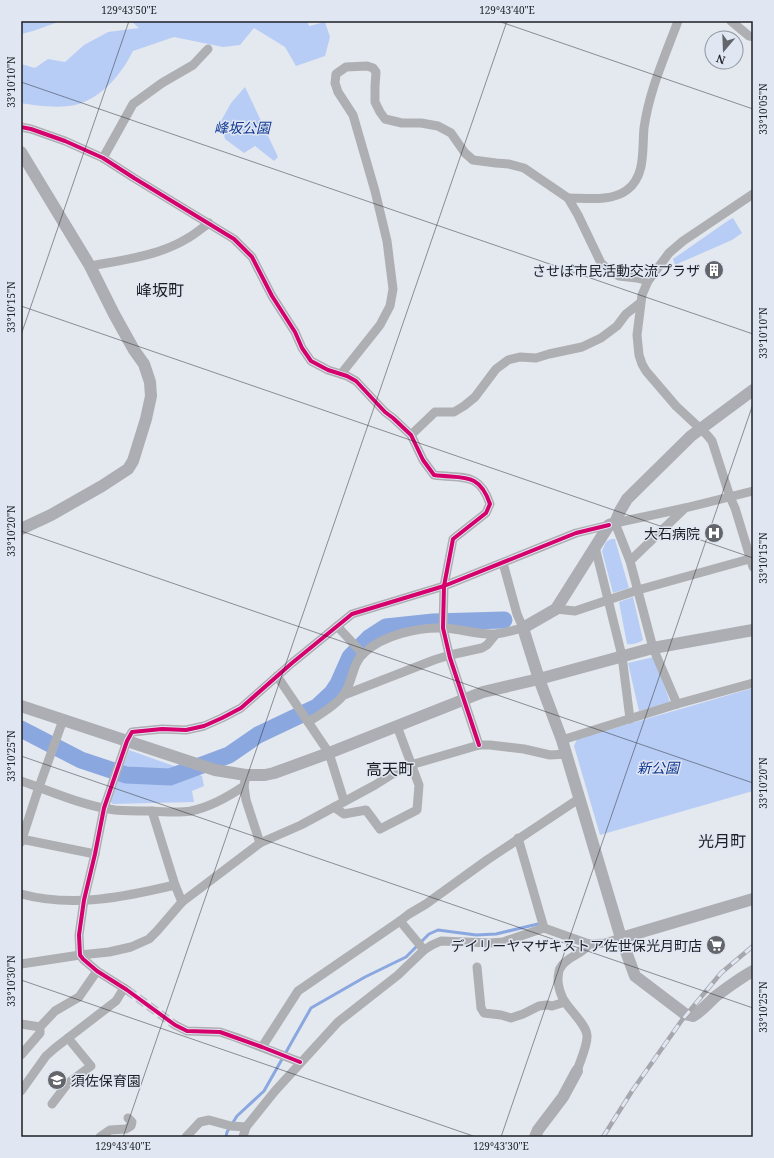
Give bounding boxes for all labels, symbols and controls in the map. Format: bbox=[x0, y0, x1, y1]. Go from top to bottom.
text: 129°43'50"E bbox=[101, 3, 157, 17]
text: 129°43'40"E bbox=[479, 3, 535, 17]
north arrow bbox=[704, 30, 744, 70]
text: N bbox=[714, 51, 727, 68]
text: 33°10'10"N bbox=[4, 56, 18, 108]
text: 33°10'05"N bbox=[756, 83, 770, 135]
park label: 峰坂公園 bbox=[214, 118, 272, 137]
building icon: させぼ市民活動交流プラザ bbox=[703, 259, 725, 281]
place label: させぼ市民活動交流プラザ bbox=[532, 261, 700, 280]
district label: 峰坂町 bbox=[136, 279, 184, 301]
text: 33°10'15"N bbox=[4, 281, 18, 333]
text: 33°10'10"N bbox=[756, 307, 770, 359]
text: 33°10'20"N bbox=[4, 505, 18, 557]
hospital icon: 大石病院 bbox=[703, 522, 725, 544]
place label: 大石病院 bbox=[644, 524, 700, 543]
text: 33°10'15"N bbox=[756, 532, 770, 584]
text: 33°10'25"N bbox=[4, 730, 18, 782]
text: 33°10'20"N bbox=[756, 757, 770, 809]
district label: 高天町 bbox=[366, 758, 414, 780]
park label: 新公園 bbox=[637, 758, 681, 777]
district label: 光月町 bbox=[698, 830, 746, 852]
supermarket icon: デイリーヤマザキストア佐世保光月町店 bbox=[705, 934, 727, 956]
place label: デイリーヤマザキストア佐世保光月町店 bbox=[450, 936, 702, 955]
text: 33°10'30"N bbox=[4, 955, 18, 1007]
text: 33°10'25"N bbox=[756, 981, 770, 1033]
school or university icon: 須佐保育園 bbox=[46, 1069, 68, 1091]
place label: 須佐保育園 bbox=[71, 1071, 141, 1090]
text: 129°43'40"E bbox=[95, 1139, 151, 1153]
text: 129°43'30"E bbox=[473, 1139, 529, 1153]

